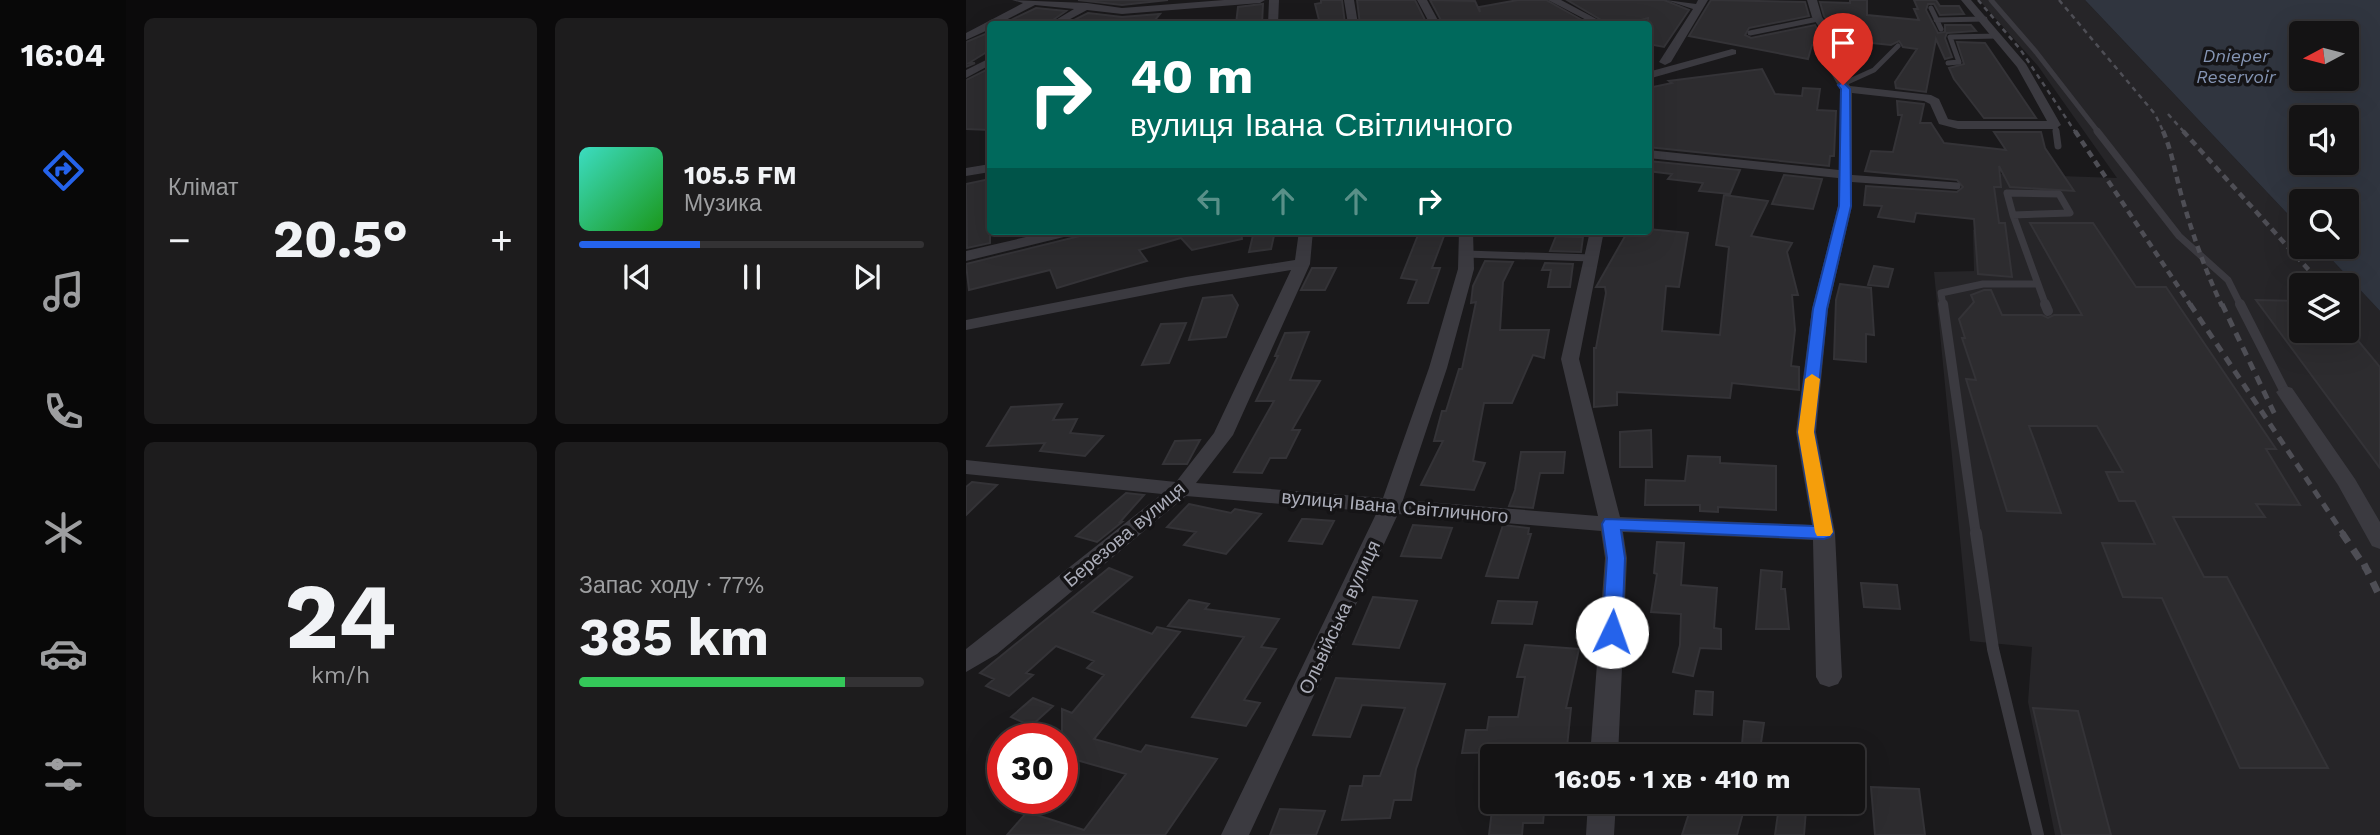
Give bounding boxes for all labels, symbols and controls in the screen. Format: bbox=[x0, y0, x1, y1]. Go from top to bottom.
pin bbox=[1813, 13, 1873, 85]
north arrow bbox=[2289, 21, 2359, 91]
map controls bbox=[2289, 21, 2359, 343]
icon: arrive bbox=[1824, 24, 1862, 62]
text: 16:04 bbox=[21, 36, 105, 74]
water label: Dnieper Reservoir bbox=[2196, 45, 2277, 87]
text: 40 m bbox=[1130, 47, 1253, 105]
icon: right bbox=[1015, 49, 1106, 140]
button: sound bbox=[2289, 105, 2359, 175]
text: вулиця Івана Світличного bbox=[1130, 106, 1513, 144]
icon: directions bbox=[39, 146, 88, 195]
text: 105.5 FM bbox=[684, 160, 797, 190]
text: Клімат bbox=[168, 174, 239, 201]
icon: left bbox=[1191, 182, 1229, 220]
icon: ahead bbox=[1264, 182, 1302, 220]
icon: ahead bbox=[1337, 182, 1375, 220]
icon: right bbox=[1410, 182, 1448, 220]
button: search bbox=[2289, 189, 2359, 259]
text: Музика bbox=[684, 190, 762, 217]
text: 20.5° bbox=[273, 209, 408, 270]
text: − bbox=[168, 218, 191, 262]
text: + bbox=[490, 218, 513, 262]
icon: previous bbox=[618, 258, 656, 296]
icon: pause bbox=[733, 258, 771, 296]
icon: next bbox=[848, 258, 886, 296]
icon: music bbox=[39, 267, 88, 316]
button: layers bbox=[2289, 273, 2359, 343]
icon: phone bbox=[39, 387, 88, 436]
street label: Березова вулиця bbox=[1059, 477, 1190, 592]
street label: вулиця Івана Світличного bbox=[1281, 485, 1509, 528]
icon: climate bbox=[39, 508, 88, 557]
street label: Ольвійська вулиця bbox=[1294, 537, 1385, 698]
text: 24 bbox=[285, 563, 396, 670]
text: Запас ходу · 77% bbox=[579, 572, 764, 599]
position arrow bbox=[1575, 595, 1649, 669]
text: 385 km bbox=[579, 607, 769, 668]
icon: car bbox=[39, 629, 88, 678]
text: km/h bbox=[311, 662, 370, 689]
speed limit sign: 30 bbox=[987, 723, 1078, 814]
icon: filters bbox=[39, 750, 88, 799]
text: 16:05 · 1 хв · 410 m bbox=[1555, 764, 1790, 794]

